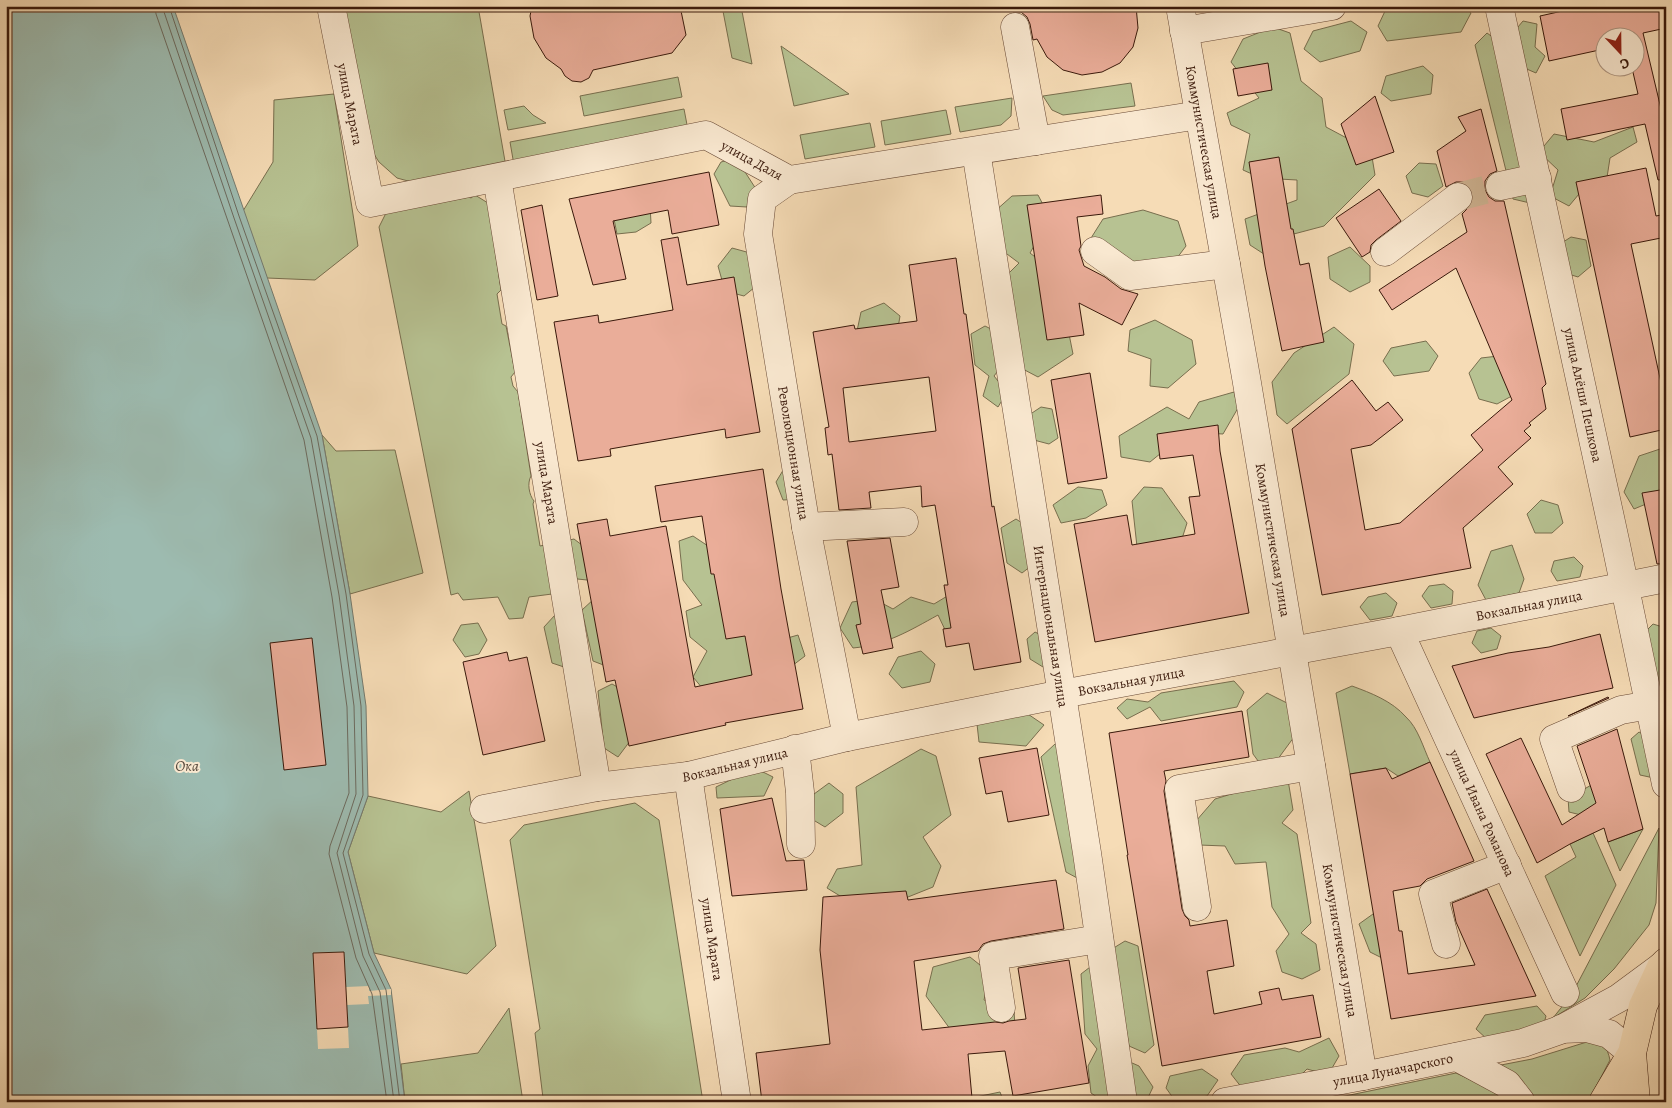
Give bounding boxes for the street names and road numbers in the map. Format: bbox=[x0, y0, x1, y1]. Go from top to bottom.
street label: улица Марата bbox=[333, 60, 368, 147]
street label: Коммунистическая улица bbox=[1181, 64, 1227, 221]
street label: улица Даля bbox=[717, 135, 787, 185]
street label: улица Алёши Пешкова bbox=[1559, 325, 1607, 465]
street label: Революционная улица bbox=[774, 384, 814, 522]
street label: улица Марата bbox=[531, 439, 563, 526]
street label: Коммунистическая улица bbox=[1251, 462, 1296, 619]
street label: Интернациональная улица bbox=[1029, 544, 1073, 709]
street label: Вокзальная улица bbox=[1474, 585, 1584, 625]
street label: Вокзальная улица bbox=[1076, 662, 1186, 700]
street label: Вокзальная улица bbox=[681, 742, 790, 786]
street label: улица Ивана Романова bbox=[1445, 745, 1520, 880]
street label: Коммунистическая улица bbox=[1318, 862, 1363, 1019]
street label: улица Марата bbox=[697, 896, 728, 982]
street label: улица Луначарского bbox=[1330, 1048, 1455, 1091]

